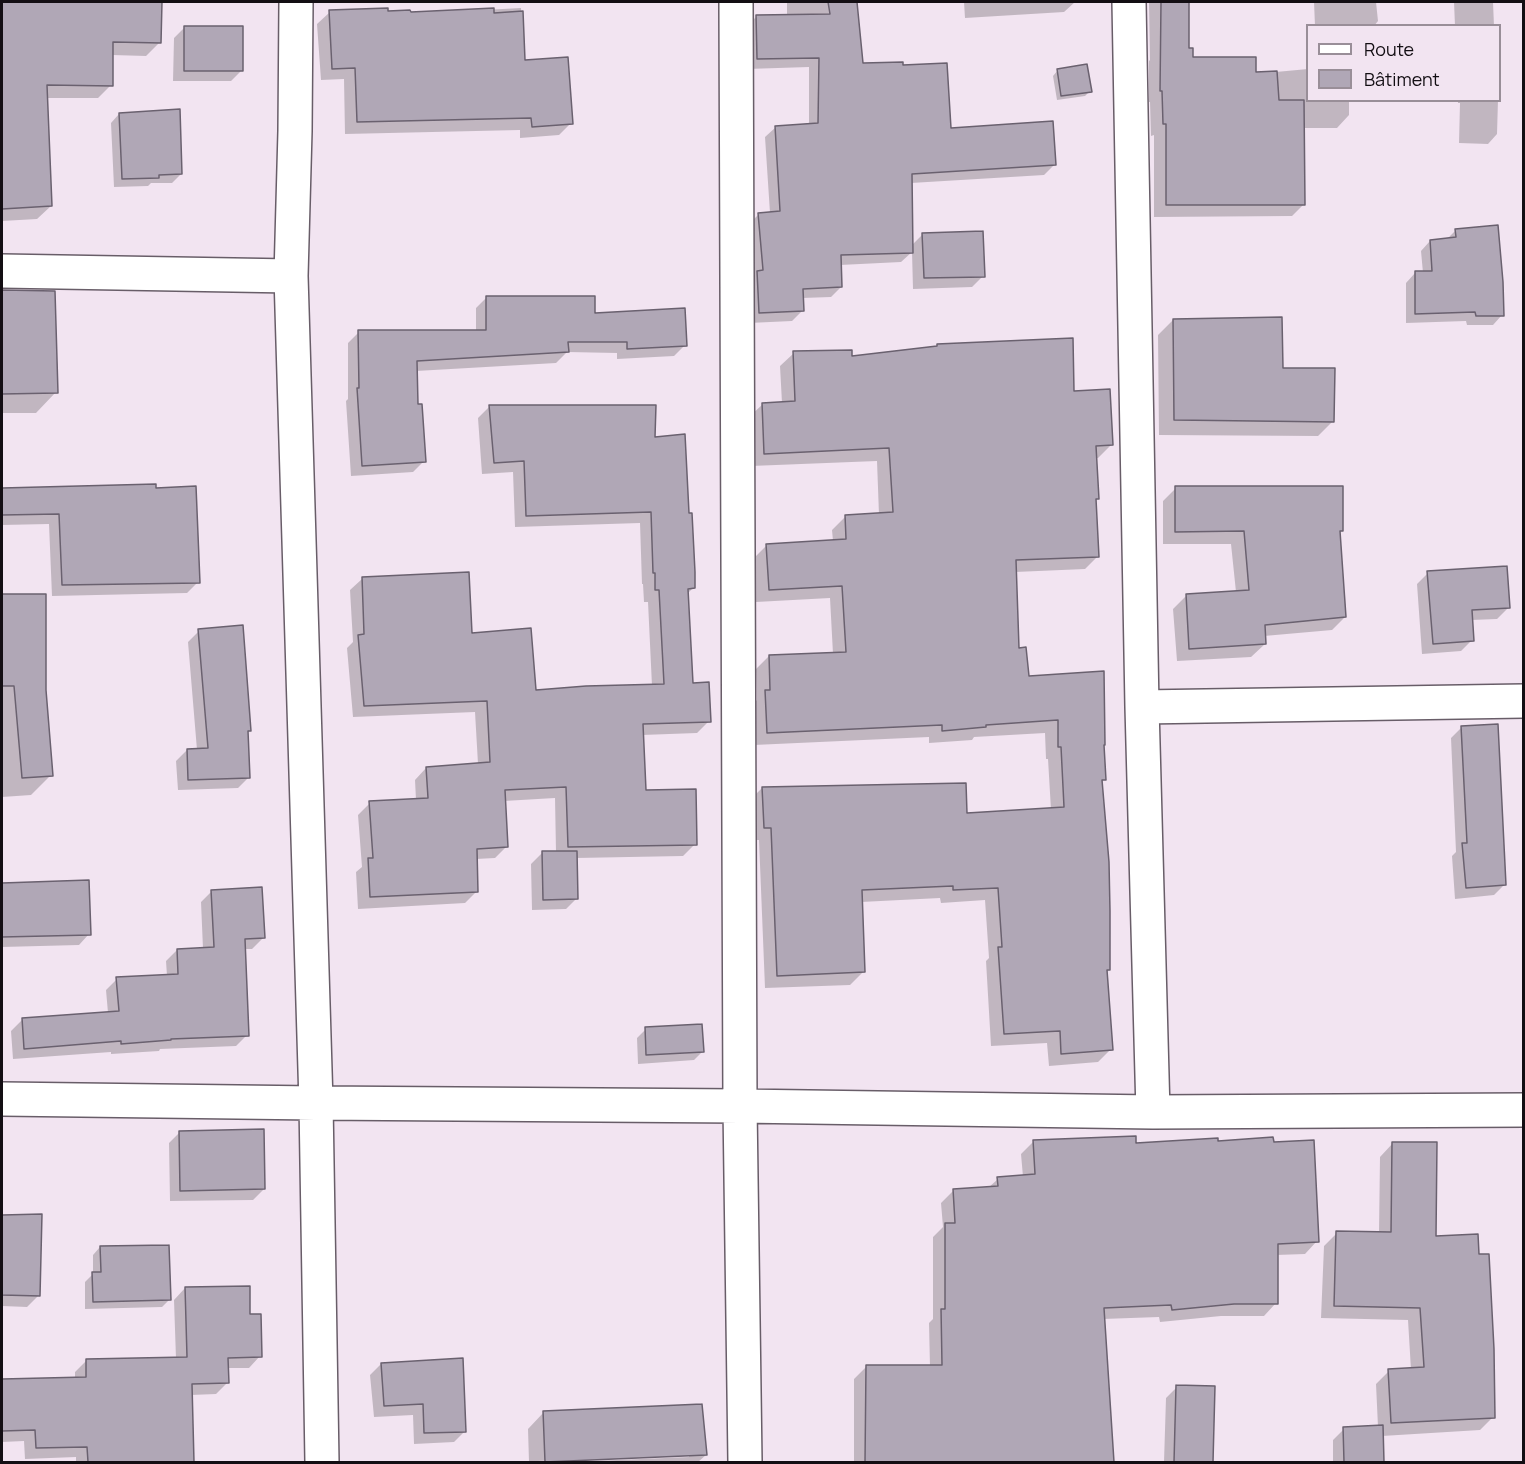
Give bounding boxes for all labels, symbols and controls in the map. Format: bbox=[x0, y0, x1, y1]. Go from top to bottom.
legend bbox=[1306, 24, 1501, 102]
text: Route bbox=[1364, 37, 1414, 61]
text: Bâtiment bbox=[1364, 67, 1440, 91]

